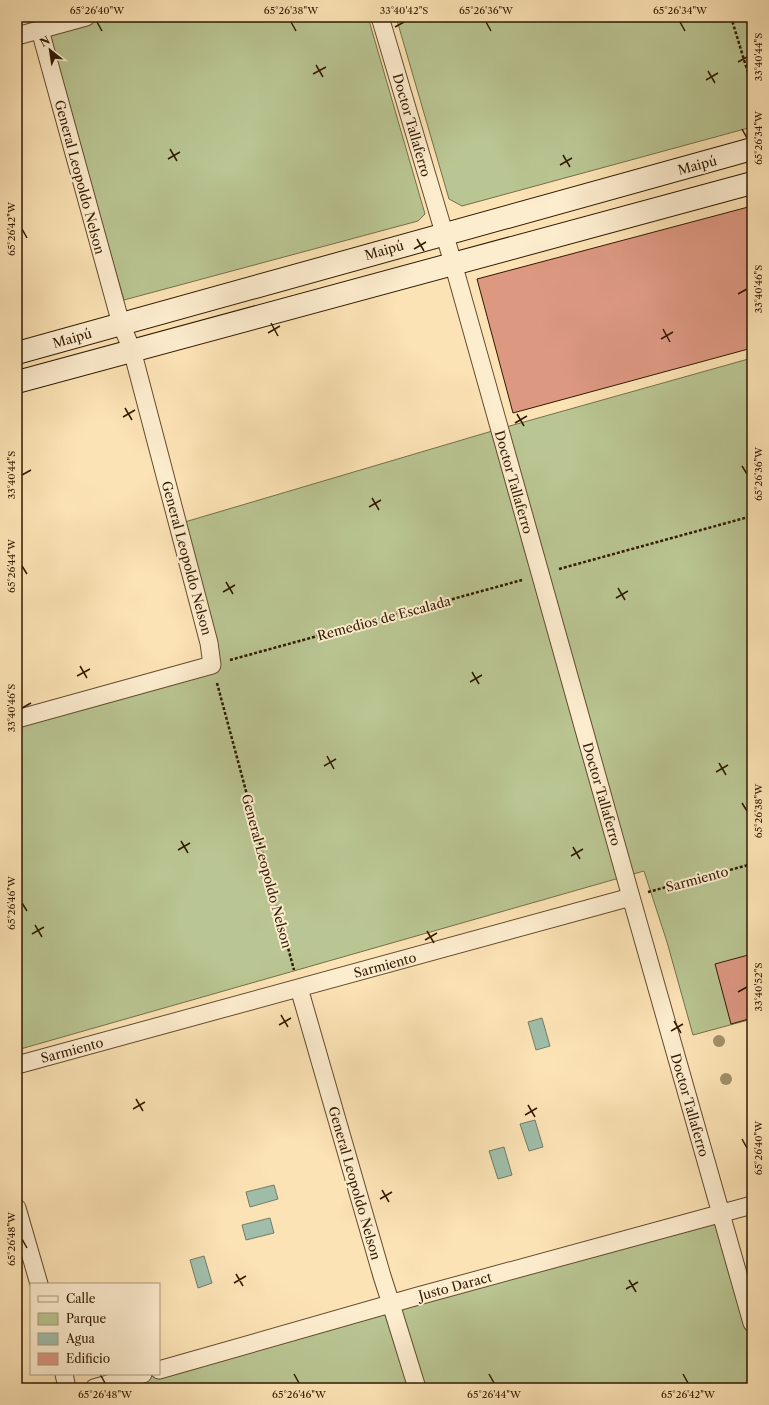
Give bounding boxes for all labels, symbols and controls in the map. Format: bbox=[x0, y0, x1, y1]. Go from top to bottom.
text: 65°26'40"W bbox=[70, 4, 125, 17]
text: 65°26'38"W bbox=[264, 4, 319, 17]
text: 33°40'42"S bbox=[380, 4, 428, 17]
text: 65°26'36"W bbox=[459, 4, 514, 17]
text: 65°26'34"W bbox=[653, 4, 708, 17]
north arrow bbox=[30, 30, 70, 70]
text: N bbox=[37, 33, 53, 50]
text: 33°40'44"S bbox=[752, 33, 765, 81]
street label: Doctor Tallaferro bbox=[390, 72, 434, 179]
street label: General Leopoldo Nelson bbox=[52, 98, 108, 256]
text: 65°26'34"W bbox=[752, 110, 765, 165]
street label: Maipú bbox=[676, 152, 718, 178]
text: 65°26'42"W bbox=[5, 201, 18, 256]
street label: Maipú bbox=[363, 237, 405, 263]
text: 33°40'46"S bbox=[752, 265, 765, 313]
street label: Maipú bbox=[51, 325, 93, 351]
street label: Doctor Tallaferro bbox=[492, 429, 536, 536]
text: 65°26'36"W bbox=[752, 446, 765, 501]
text: 33°40'44"S bbox=[5, 451, 18, 499]
street label: General Leopoldo Nelson bbox=[159, 479, 215, 637]
text: 65°26'44"W bbox=[5, 538, 18, 593]
street label: Remedios de Escalada bbox=[315, 592, 453, 644]
text: 33°40'46"S bbox=[5, 684, 18, 732]
street label: Doctor Tallaferro bbox=[580, 741, 624, 848]
text: 65°26'38"W bbox=[752, 783, 765, 838]
street label: General Leopoldo Nelson bbox=[239, 792, 295, 950]
street label: Sarmiento bbox=[664, 863, 730, 895]
text: 65°26'46"W bbox=[5, 875, 18, 930]
street label: Sarmiento bbox=[352, 949, 418, 981]
text: 33°40'52"S bbox=[752, 963, 765, 1011]
street label: Sarmiento bbox=[39, 1034, 105, 1066]
street label: Doctor Tallaferro bbox=[668, 1052, 712, 1159]
street label: General Leopoldo Nelson bbox=[325, 1104, 385, 1262]
text: 65°26'40"W bbox=[752, 1120, 765, 1175]
text: 65°26'48"W bbox=[5, 1211, 18, 1266]
street label: Justo Daract bbox=[415, 1268, 494, 1304]
legend bbox=[30, 1283, 160, 1375]
text: Calle bbox=[66, 1291, 96, 1306]
text: Parque bbox=[66, 1311, 107, 1326]
text: Agua bbox=[65, 1331, 96, 1346]
text: Edificio bbox=[66, 1351, 110, 1366]
text: 65°26'48"W bbox=[78, 1388, 133, 1401]
text: 65°26'46"W bbox=[272, 1388, 327, 1401]
text: 65°26'44"W bbox=[467, 1388, 522, 1401]
text: 65°26'42"W bbox=[661, 1388, 716, 1401]

